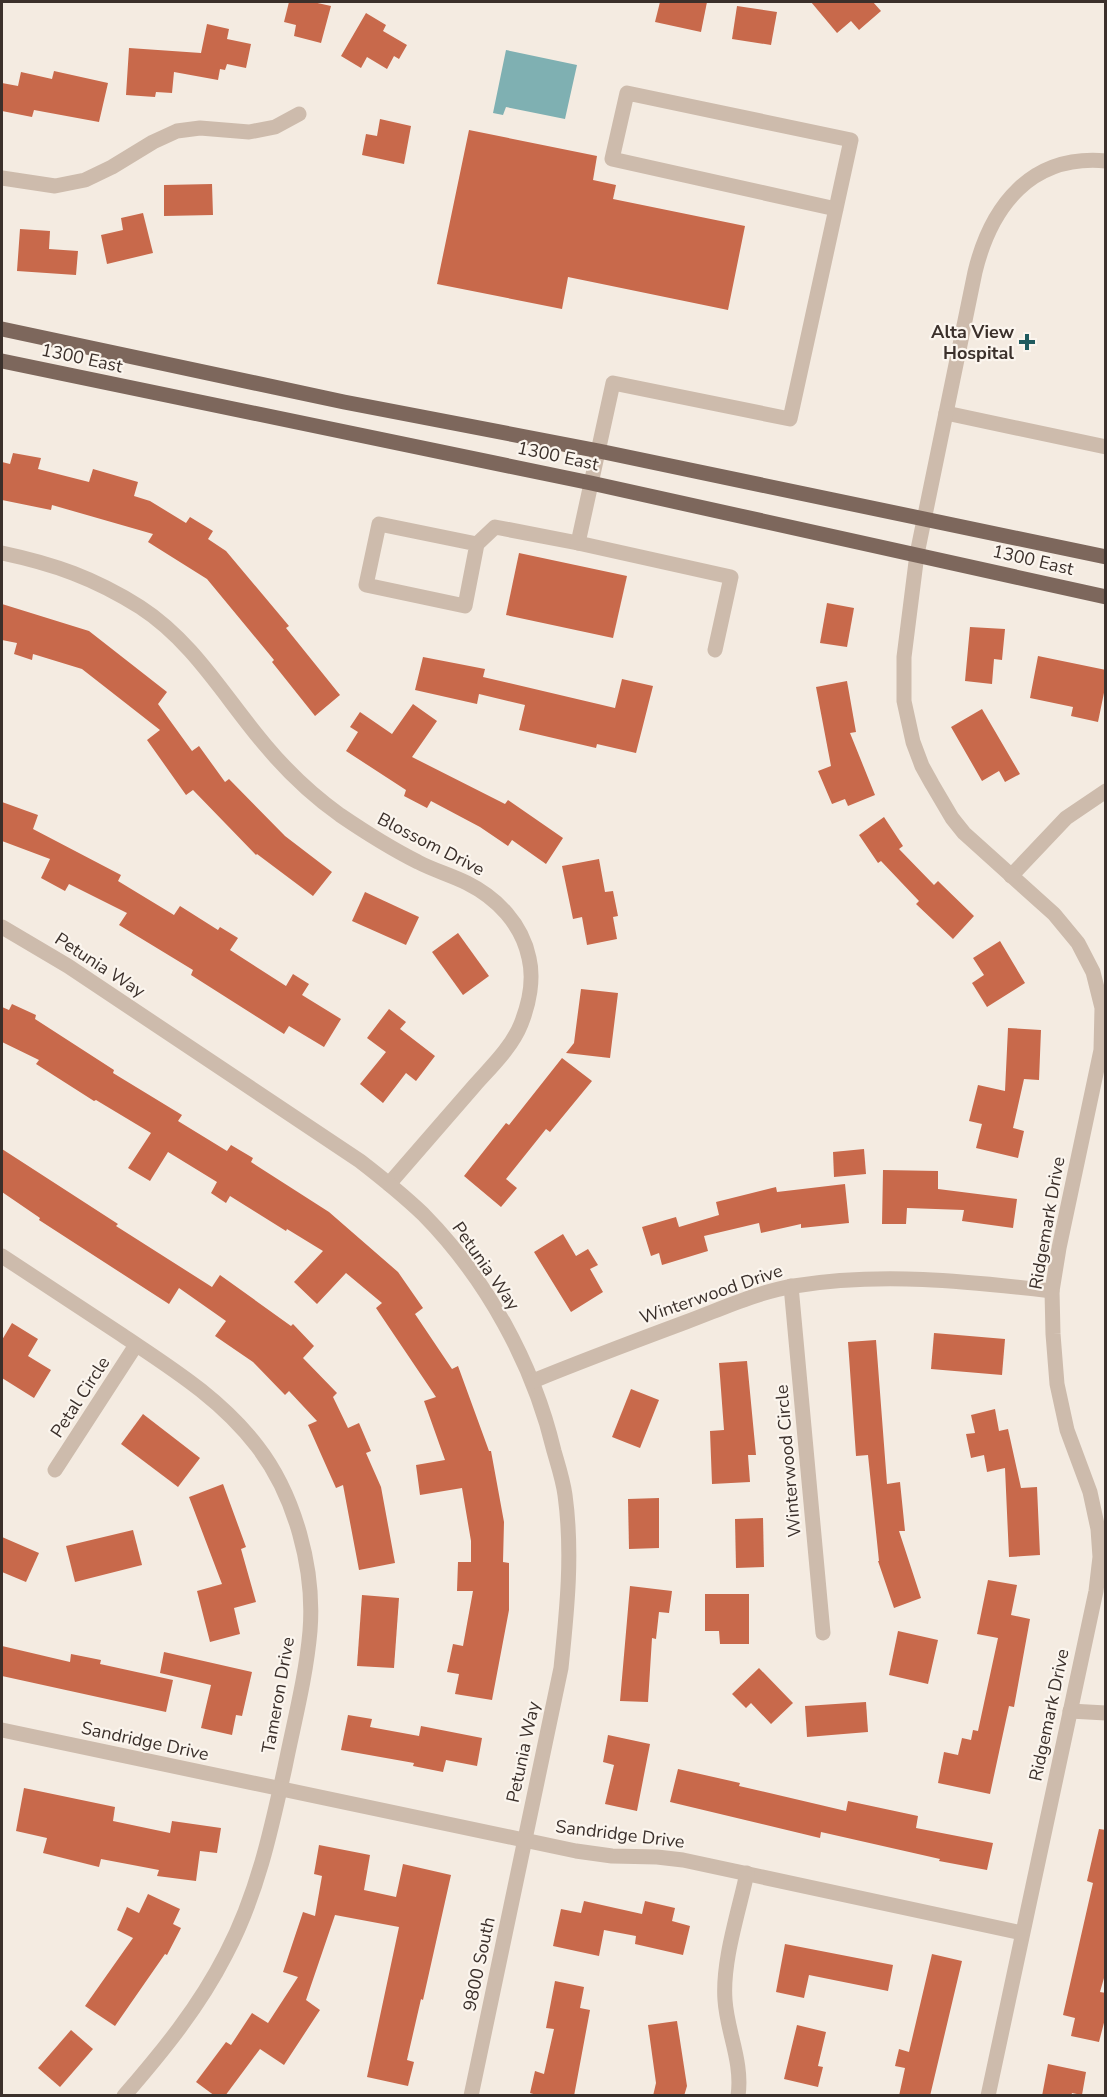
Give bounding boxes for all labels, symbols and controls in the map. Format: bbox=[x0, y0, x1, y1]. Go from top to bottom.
place label: Alta View Hospital bbox=[931, 320, 1015, 365]
marker: Alta View Hospital bbox=[1018, 333, 1036, 351]
street label: 1300 East bbox=[39, 338, 126, 378]
street label: 1300 East bbox=[515, 436, 602, 476]
street label: 1300 East bbox=[990, 539, 1077, 581]
street label: Blossom Drive bbox=[373, 807, 489, 881]
street label: Petunia Way bbox=[50, 927, 150, 1004]
street label: Ridgemark Drive bbox=[1024, 1155, 1070, 1291]
street label: Petunia Way bbox=[447, 1217, 526, 1316]
street label: Winterwood Drive bbox=[636, 1258, 786, 1330]
street label: Petal Circle bbox=[45, 1352, 115, 1442]
street label: Winterwood Circle bbox=[769, 1384, 807, 1538]
street label: Tameron Drive bbox=[256, 1635, 300, 1755]
street label: Ridgemark Drive bbox=[1023, 1647, 1075, 1783]
street label: Petunia Way bbox=[501, 1698, 546, 1805]
street label: Sandridge Drive bbox=[79, 1716, 211, 1766]
street label: Sandridge Drive bbox=[554, 1814, 686, 1854]
street label: 9800 South bbox=[457, 1915, 501, 2013]

